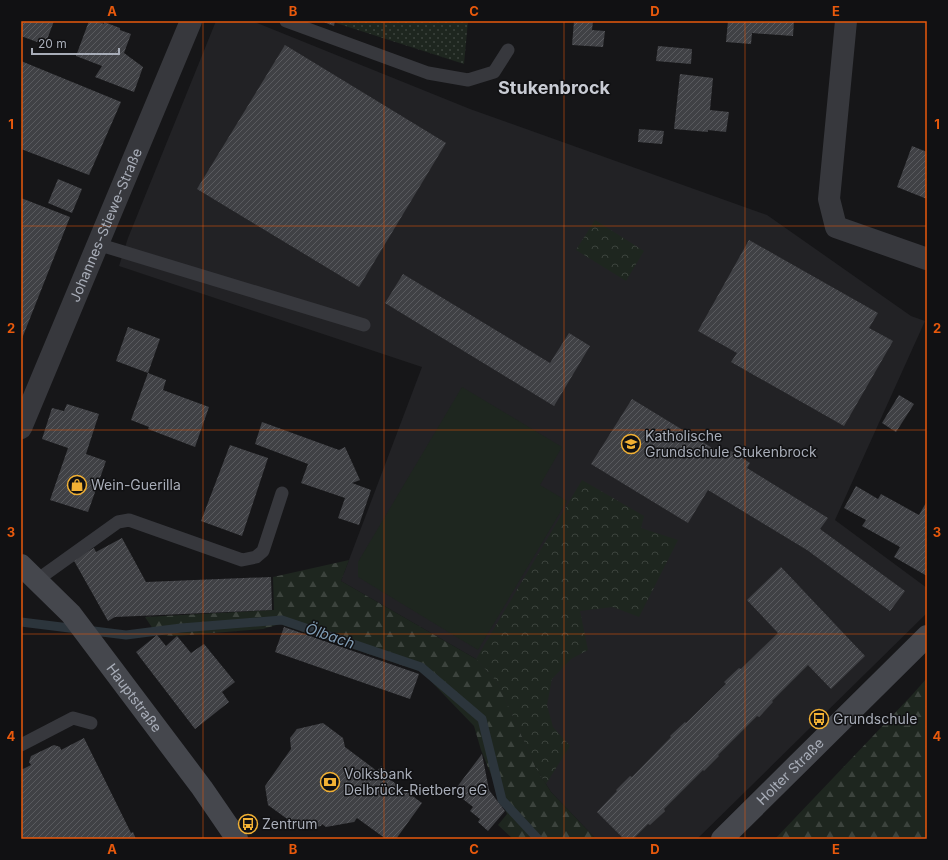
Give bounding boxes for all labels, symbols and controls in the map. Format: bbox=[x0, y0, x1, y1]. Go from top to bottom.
text: A bbox=[107, 3, 117, 19]
text: B bbox=[289, 3, 298, 19]
text: C bbox=[469, 3, 479, 19]
text: D bbox=[650, 3, 660, 19]
text: E bbox=[832, 3, 840, 19]
scale bar bbox=[32, 30, 119, 56]
text: 20 m bbox=[38, 36, 67, 51]
district label: Stukenbrock bbox=[498, 77, 610, 98]
text: 1 bbox=[8, 116, 14, 132]
text: 1 bbox=[934, 116, 940, 132]
street label: Johannes-Stiewe-Straße bbox=[66, 145, 145, 304]
text: 2 bbox=[7, 320, 15, 336]
text: 2 bbox=[933, 320, 941, 336]
place label: Katholische Grundschule Stukenbrock bbox=[645, 427, 817, 460]
school or university icon: Katholische Grundschule Stukenbrock bbox=[620, 433, 642, 455]
shop icon: Wein-Guerilla bbox=[66, 474, 88, 496]
place label: Wein-Guerilla bbox=[91, 476, 181, 493]
text: 3 bbox=[7, 524, 15, 540]
text: 3 bbox=[933, 524, 941, 540]
water label: Ölbach bbox=[303, 618, 357, 653]
street label: Hauptstraße bbox=[103, 660, 166, 735]
bus stop icon: Grundschule bbox=[808, 708, 830, 730]
place label: Grundschule bbox=[833, 710, 917, 727]
text: 4 bbox=[7, 728, 16, 744]
text: 4 bbox=[933, 728, 942, 744]
street label: Holter Straße bbox=[753, 734, 827, 808]
place label: Volksbank Delbrück-Rietberg eG bbox=[344, 765, 487, 798]
bank icon: Volksbank Delbrück-Rietberg eG bbox=[319, 771, 341, 793]
bus stop icon: Zentrum bbox=[237, 813, 259, 835]
place label: Zentrum bbox=[262, 815, 318, 832]
text: A bbox=[107, 841, 117, 857]
text: B bbox=[289, 841, 298, 857]
text: C bbox=[469, 841, 479, 857]
text: D bbox=[650, 841, 660, 857]
text: E bbox=[832, 841, 840, 857]

